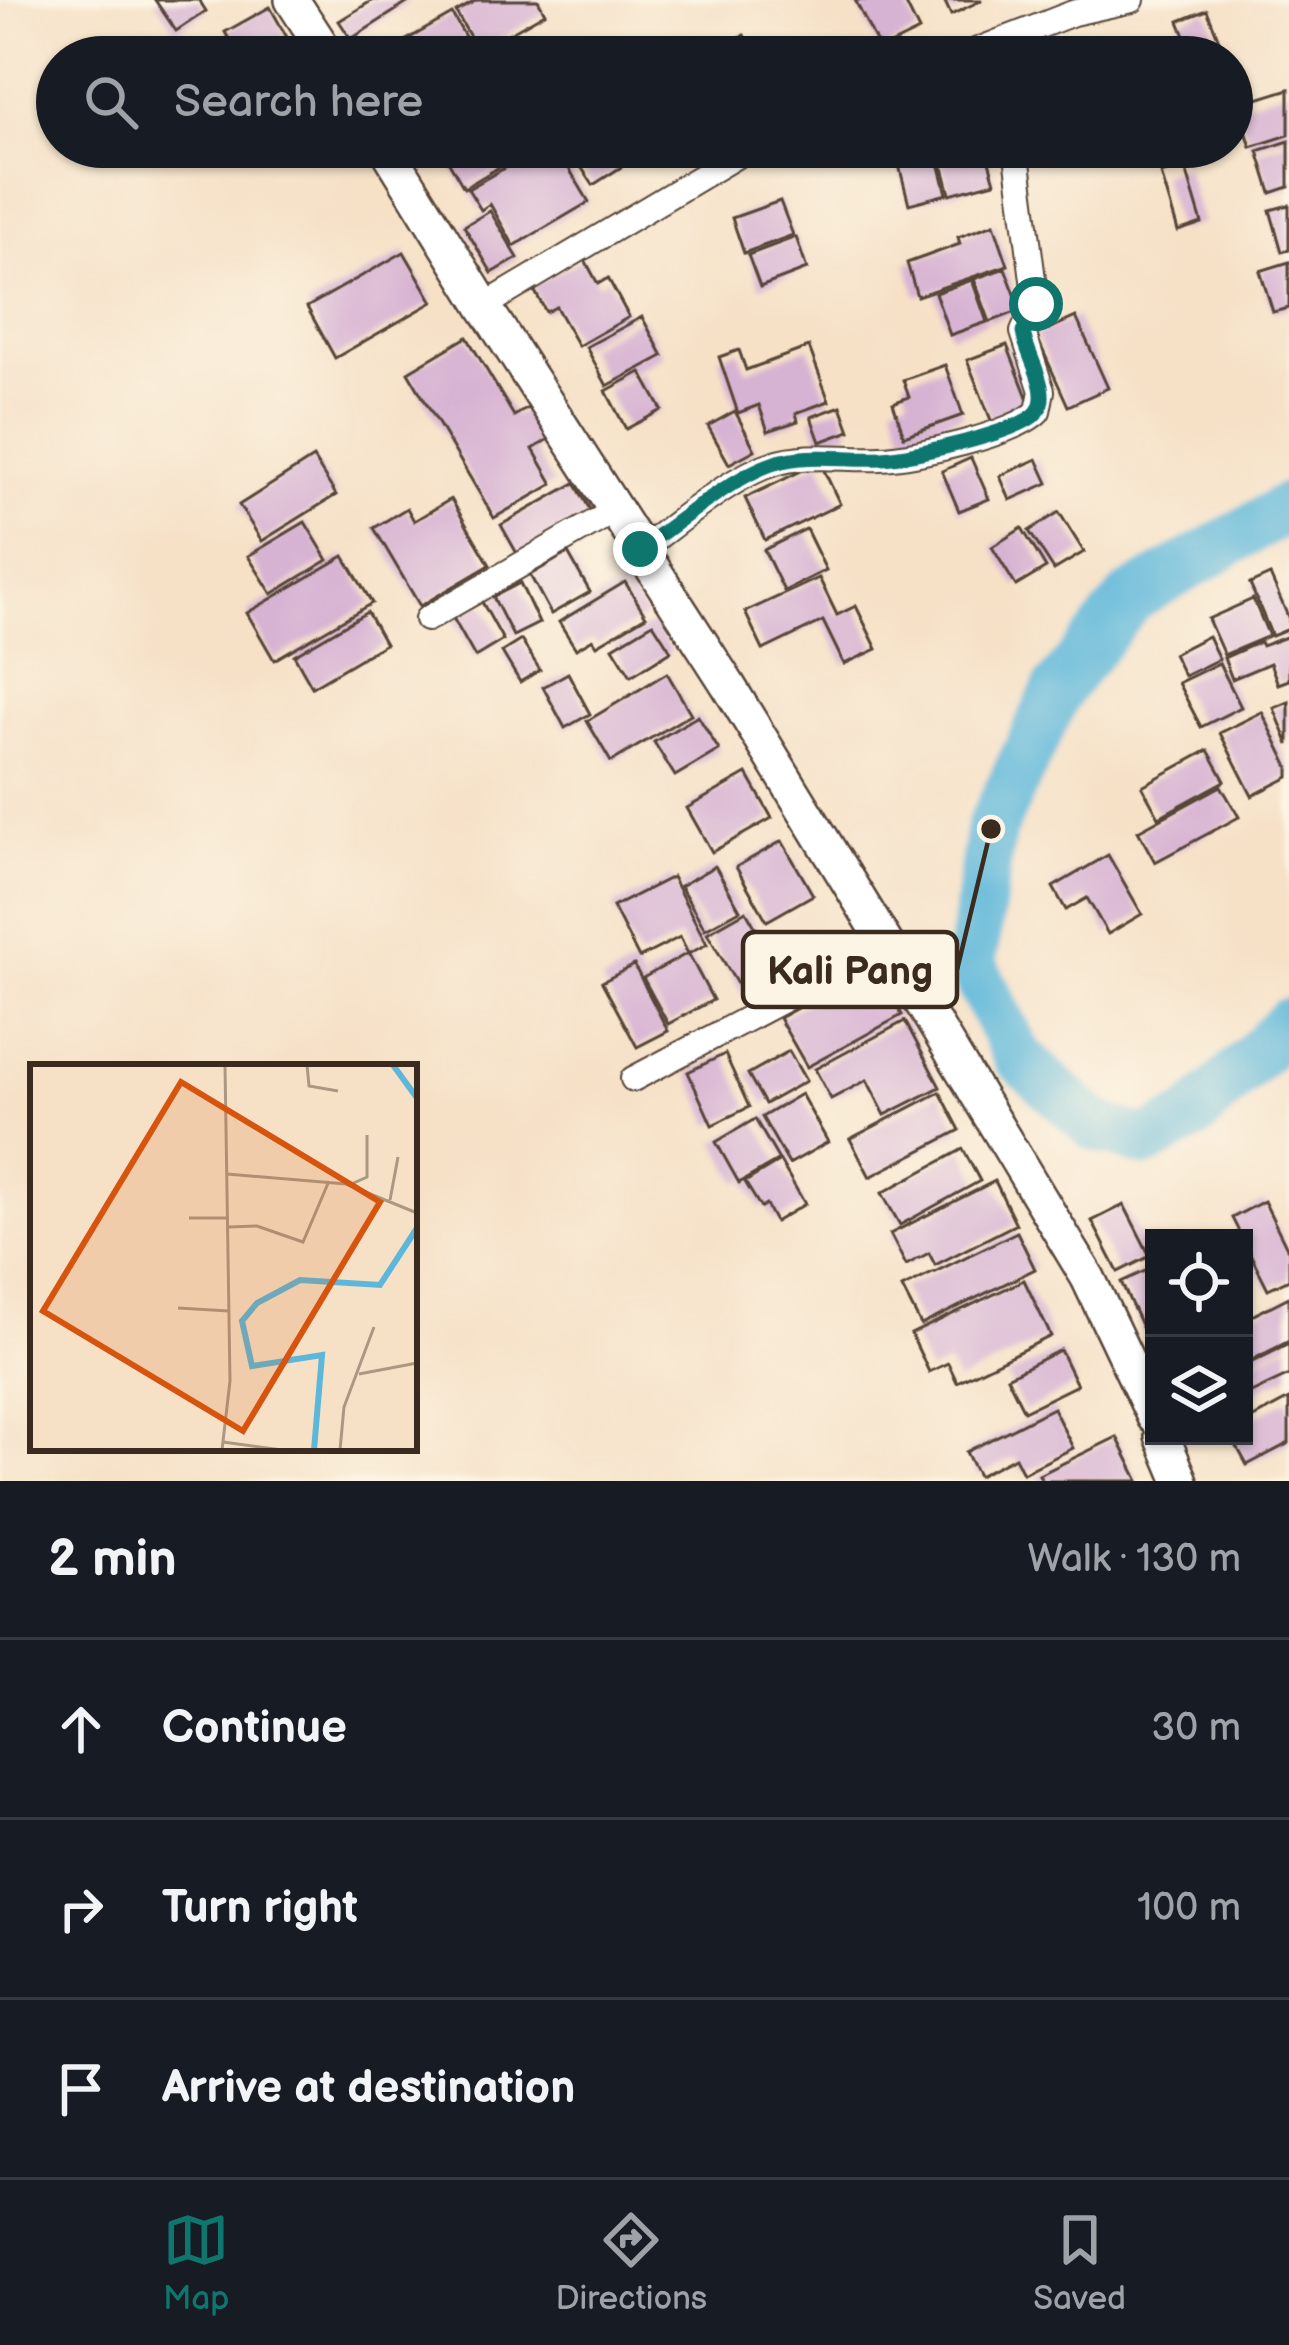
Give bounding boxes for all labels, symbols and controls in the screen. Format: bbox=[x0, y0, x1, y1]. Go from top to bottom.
search box bbox=[36, 36, 1253, 168]
icon: search bbox=[78, 69, 144, 135]
text: Search here bbox=[174, 75, 423, 130]
route start bbox=[1009, 277, 1063, 331]
route end bbox=[613, 522, 667, 576]
callout: Kali Pang bbox=[743, 932, 957, 1007]
text: Kali Pang bbox=[767, 949, 933, 996]
inset map bbox=[30, 1064, 417, 1451]
map controls bbox=[1145, 1229, 1253, 1445]
button: locate bbox=[1145, 1229, 1253, 1337]
button: layers bbox=[1145, 1337, 1253, 1445]
text: 2 min bbox=[48, 1529, 177, 1590]
text: Walk · 130 m bbox=[1028, 1536, 1241, 1583]
icon: ahead bbox=[48, 1696, 114, 1762]
text: Continue bbox=[162, 1701, 347, 1756]
text: 30 m bbox=[1151, 1705, 1241, 1752]
icon: right bbox=[48, 1876, 114, 1942]
text: Turn right bbox=[162, 1881, 358, 1936]
text: 100 m bbox=[1137, 1885, 1241, 1932]
icon: arrive bbox=[48, 2056, 114, 2122]
text: Arrive at destination bbox=[162, 2061, 575, 2116]
tab: Map bbox=[163, 2207, 229, 2319]
tab: Directions bbox=[556, 2207, 707, 2319]
tab: Saved bbox=[1033, 2207, 1126, 2319]

